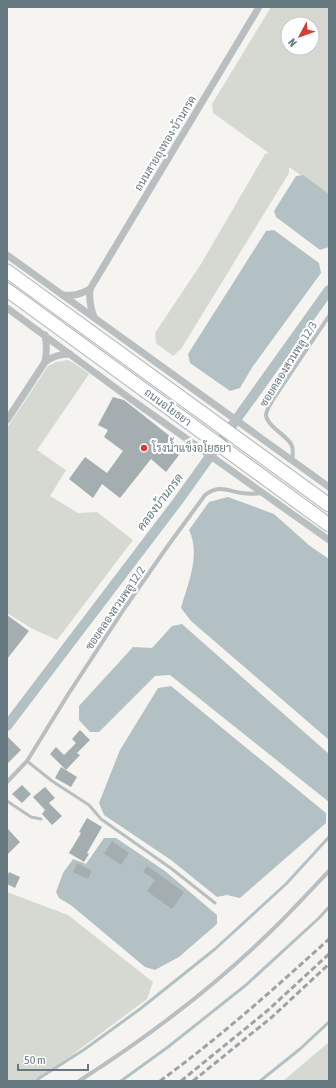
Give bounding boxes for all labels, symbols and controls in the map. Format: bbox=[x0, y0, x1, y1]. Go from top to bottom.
north arrow bbox=[280, 16, 320, 56]
text: N bbox=[286, 36, 299, 49]
street label: ถนนสายถุงทอง-บ้านกรด bbox=[131, 93, 201, 194]
street label: ซอยคลองสวนพลู 12/3 bbox=[257, 319, 321, 410]
street label: ถนนอโยธยา bbox=[142, 384, 195, 428]
place label: โรงน้ำแข็งอโยธยา bbox=[151, 437, 231, 454]
marker: โรงน้ำแข็งอโยธยา bbox=[139, 443, 149, 453]
water label: คลองบ้านกรด bbox=[134, 471, 186, 533]
street label: ซอยคลองสวนพลู 12/2 bbox=[83, 564, 149, 653]
scale bar bbox=[18, 1046, 88, 1072]
text: 50 m bbox=[24, 1053, 46, 1067]

